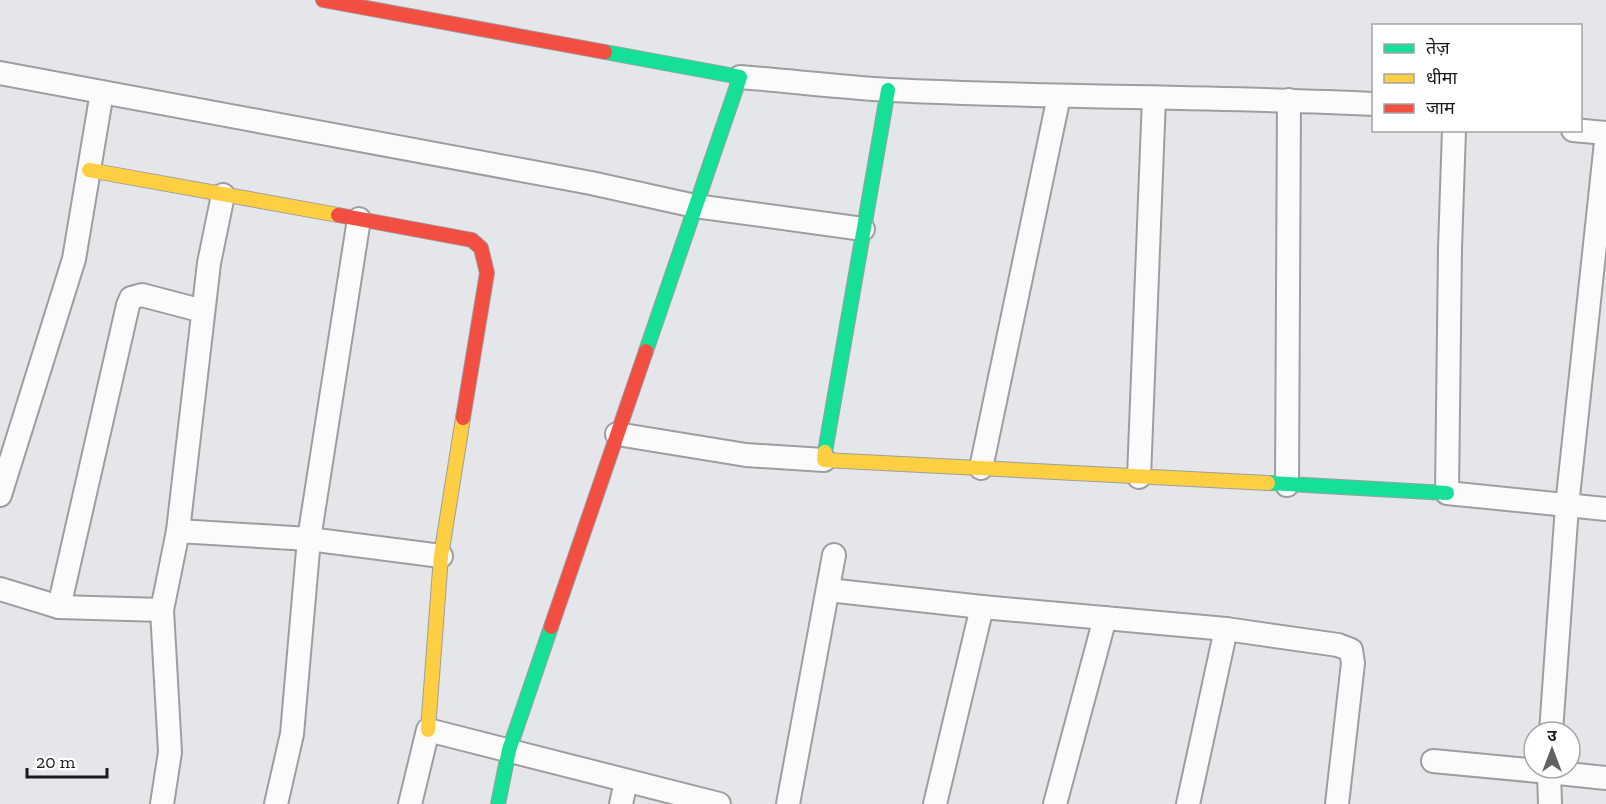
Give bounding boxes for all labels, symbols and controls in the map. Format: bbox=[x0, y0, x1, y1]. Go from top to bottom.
legend bbox=[1372, 24, 1582, 132]
text: तेज़ bbox=[1426, 37, 1450, 59]
text: धीमा bbox=[1426, 67, 1457, 89]
text: जाम bbox=[1426, 97, 1456, 119]
north arrow bbox=[1522, 720, 1582, 780]
text: उ bbox=[1547, 726, 1557, 745]
scale bar bbox=[27, 741, 106, 779]
text: 20 m bbox=[36, 751, 76, 773]

